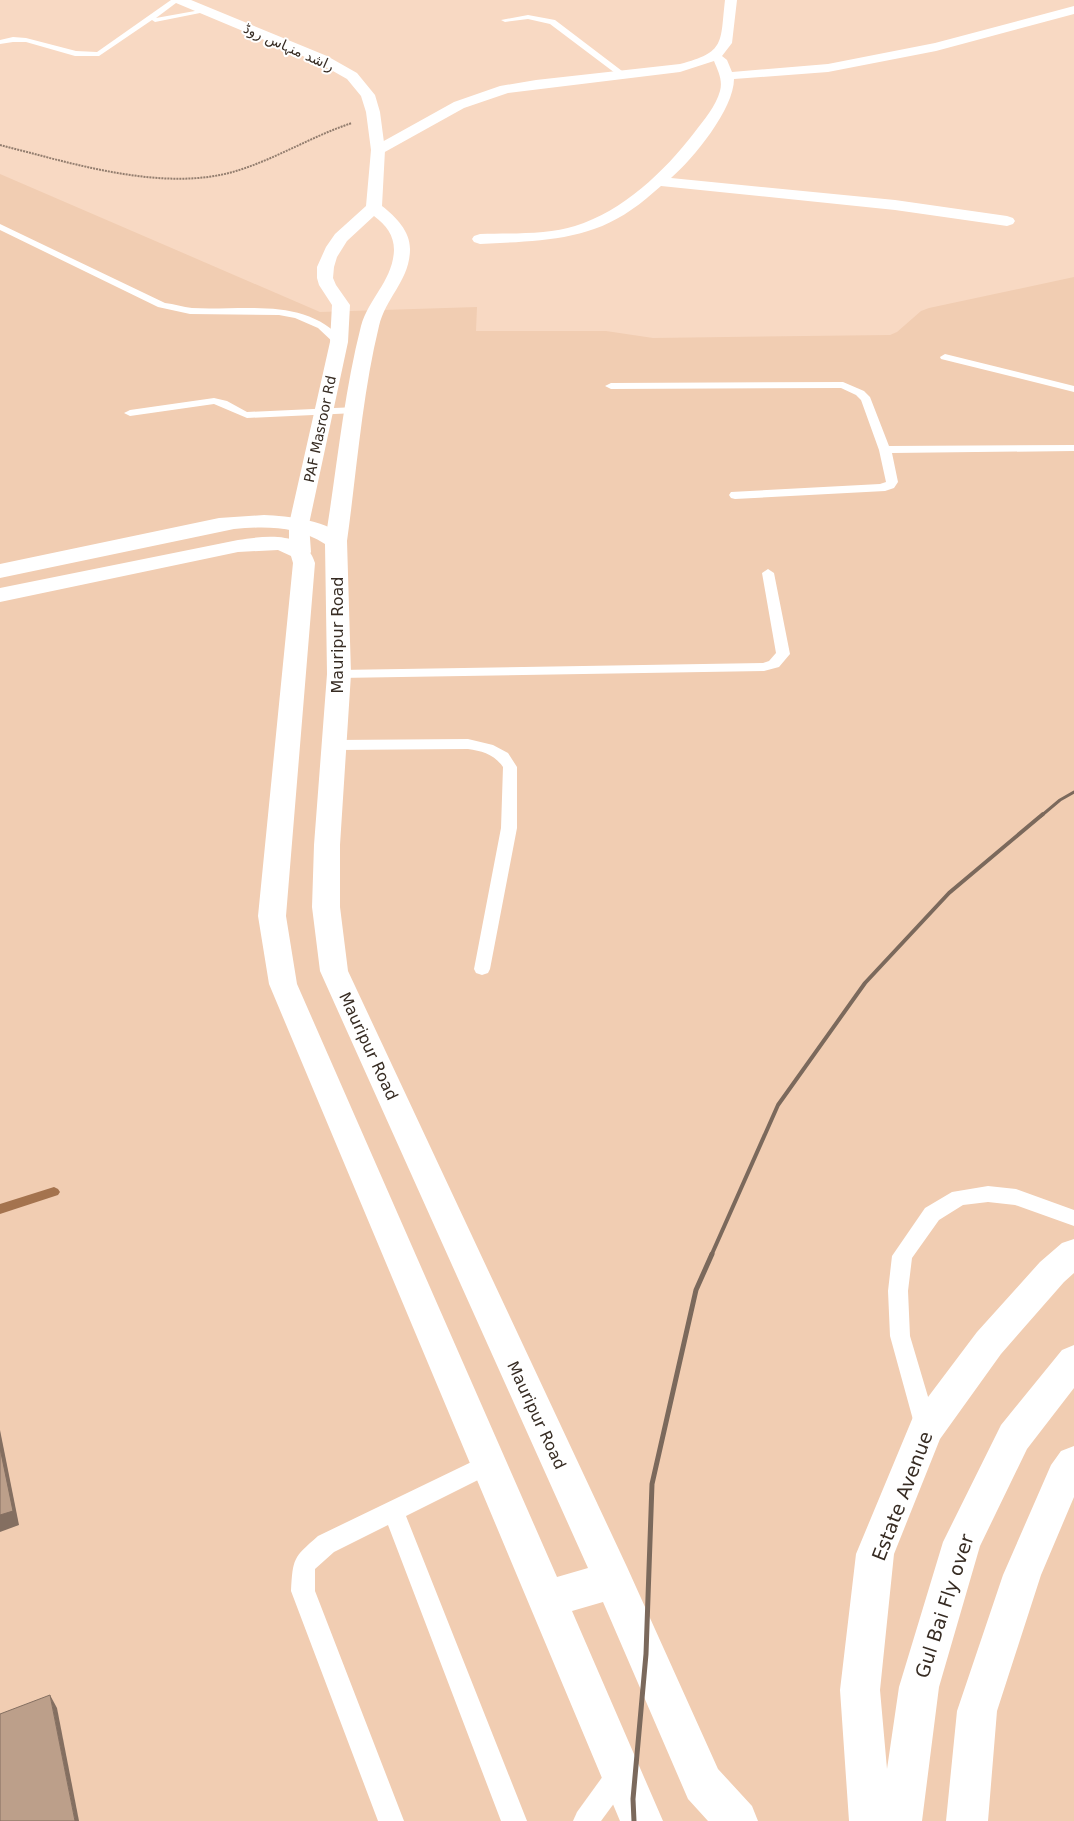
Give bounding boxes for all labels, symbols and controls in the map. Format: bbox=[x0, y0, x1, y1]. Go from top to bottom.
street label: راشد منہاس روڈ bbox=[241, 20, 337, 75]
street label: PAF Masroor Rd bbox=[301, 374, 339, 484]
street label: Mauripur Road bbox=[328, 577, 347, 693]
street label: Mauripur Road bbox=[335, 989, 402, 1103]
street label: Mauripur Road bbox=[503, 1358, 570, 1472]
street label: Estate Avenue bbox=[867, 1428, 937, 1564]
street label: Gul Bai Fly over bbox=[910, 1531, 978, 1681]

